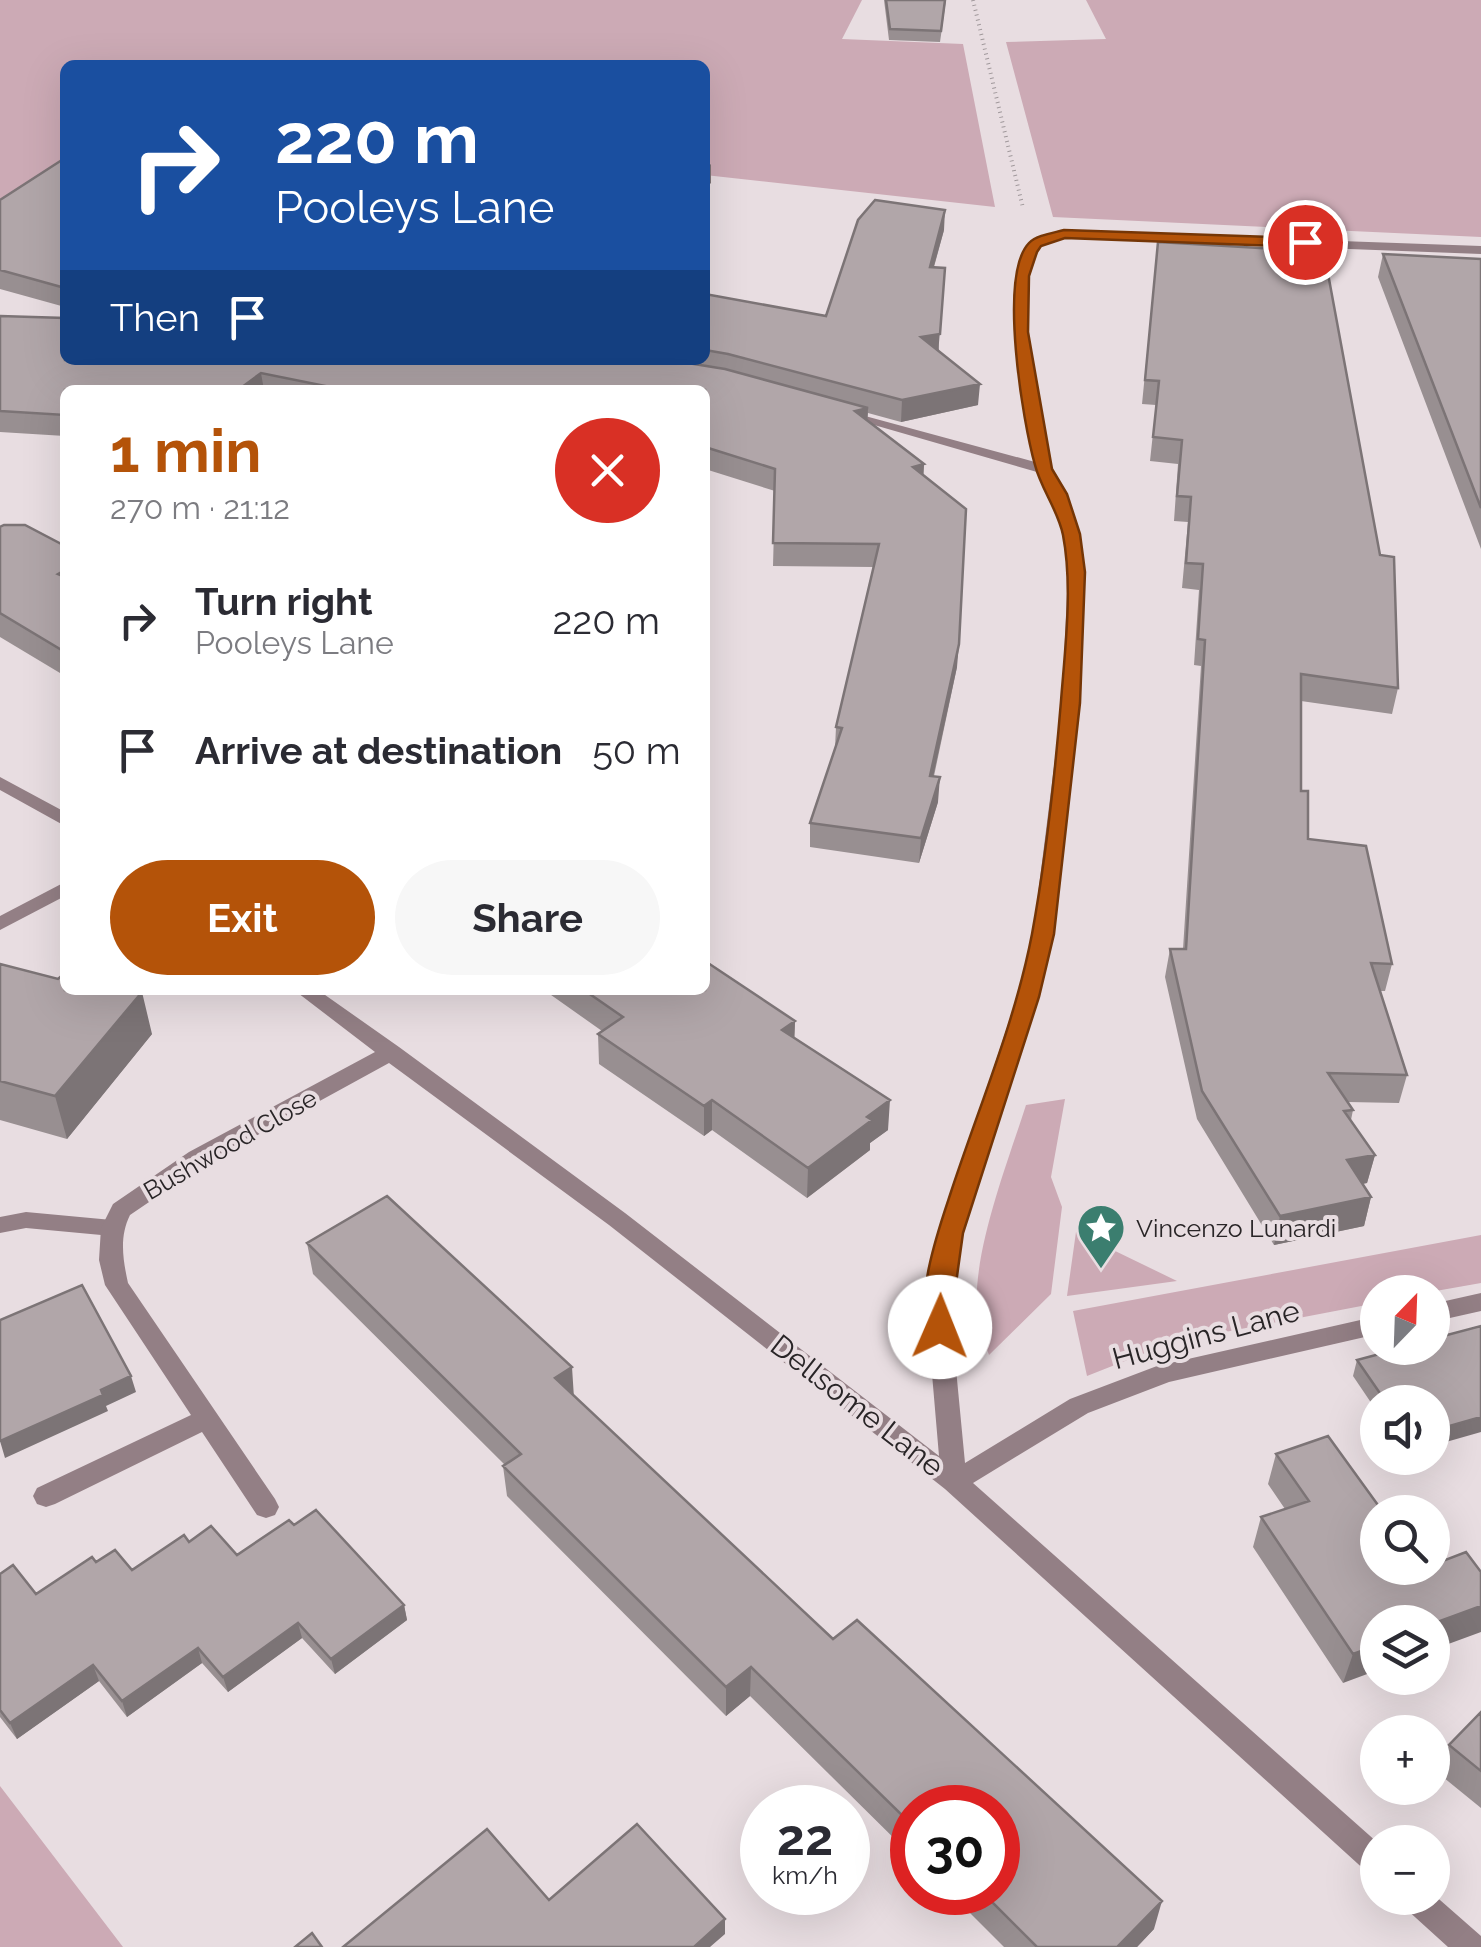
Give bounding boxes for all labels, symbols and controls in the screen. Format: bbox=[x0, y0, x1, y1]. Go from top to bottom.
text: 220 m bbox=[275, 97, 479, 179]
icon: right bbox=[110, 100, 240, 230]
text: Pooleys Lane bbox=[275, 181, 555, 234]
pin bbox=[1263, 200, 1348, 285]
icon: arrive bbox=[1278, 215, 1333, 270]
icon: arrive bbox=[220, 290, 275, 345]
text: Then bbox=[110, 295, 200, 340]
text: 1 min bbox=[110, 416, 261, 486]
button: close bbox=[555, 418, 660, 523]
text: 270 m · 21:12 bbox=[110, 489, 290, 526]
text: Turn right bbox=[195, 579, 372, 624]
icon: right bbox=[110, 593, 165, 648]
text: 220 m bbox=[553, 598, 660, 643]
text: Pooleys Lane bbox=[195, 624, 394, 661]
icon: arrive bbox=[110, 723, 165, 778]
text: Arrive at destination bbox=[195, 728, 562, 773]
text: 50 m bbox=[592, 728, 681, 773]
button: Exit bbox=[110, 860, 375, 975]
button: Share bbox=[395, 860, 660, 975]
street label: Bushwood Close bbox=[138, 1082, 322, 1206]
place icon: Vincenzo Lunardi bbox=[1075, 1202, 1127, 1270]
place label: Vincenzo Lunardi bbox=[1136, 1213, 1336, 1243]
position arrow bbox=[888, 1275, 992, 1379]
north arrow bbox=[1360, 1275, 1450, 1365]
map controls bbox=[1360, 1275, 1450, 1915]
street label: Huggins Lane bbox=[1109, 1293, 1303, 1376]
street label: Dellsome Lane bbox=[764, 1327, 951, 1484]
button: sound bbox=[1360, 1385, 1450, 1475]
button: search bbox=[1360, 1495, 1450, 1585]
button: layers bbox=[1360, 1605, 1450, 1695]
button: + bbox=[1360, 1715, 1450, 1805]
speed limit sign: 30 bbox=[890, 1785, 1020, 1915]
text: 22 bbox=[777, 1808, 833, 1867]
button: − bbox=[1360, 1825, 1450, 1915]
text: km/h bbox=[772, 1860, 838, 1890]

